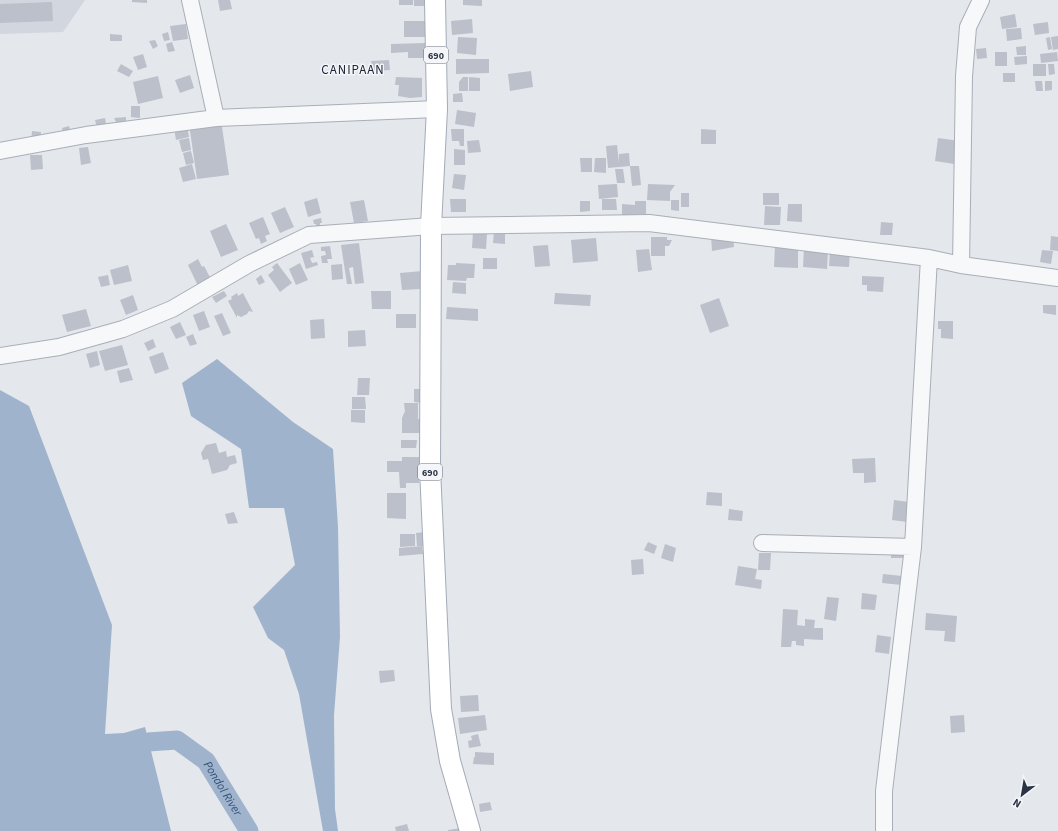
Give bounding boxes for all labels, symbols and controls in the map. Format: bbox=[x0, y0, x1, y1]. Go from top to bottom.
road number: 690 bbox=[424, 47, 448, 63]
district label: CANIPAAN bbox=[321, 61, 385, 79]
road number: 690 bbox=[418, 464, 442, 480]
water label: Pondol River bbox=[199, 758, 246, 820]
north arrow bbox=[1002, 775, 1042, 815]
text: N bbox=[1010, 795, 1024, 811]

